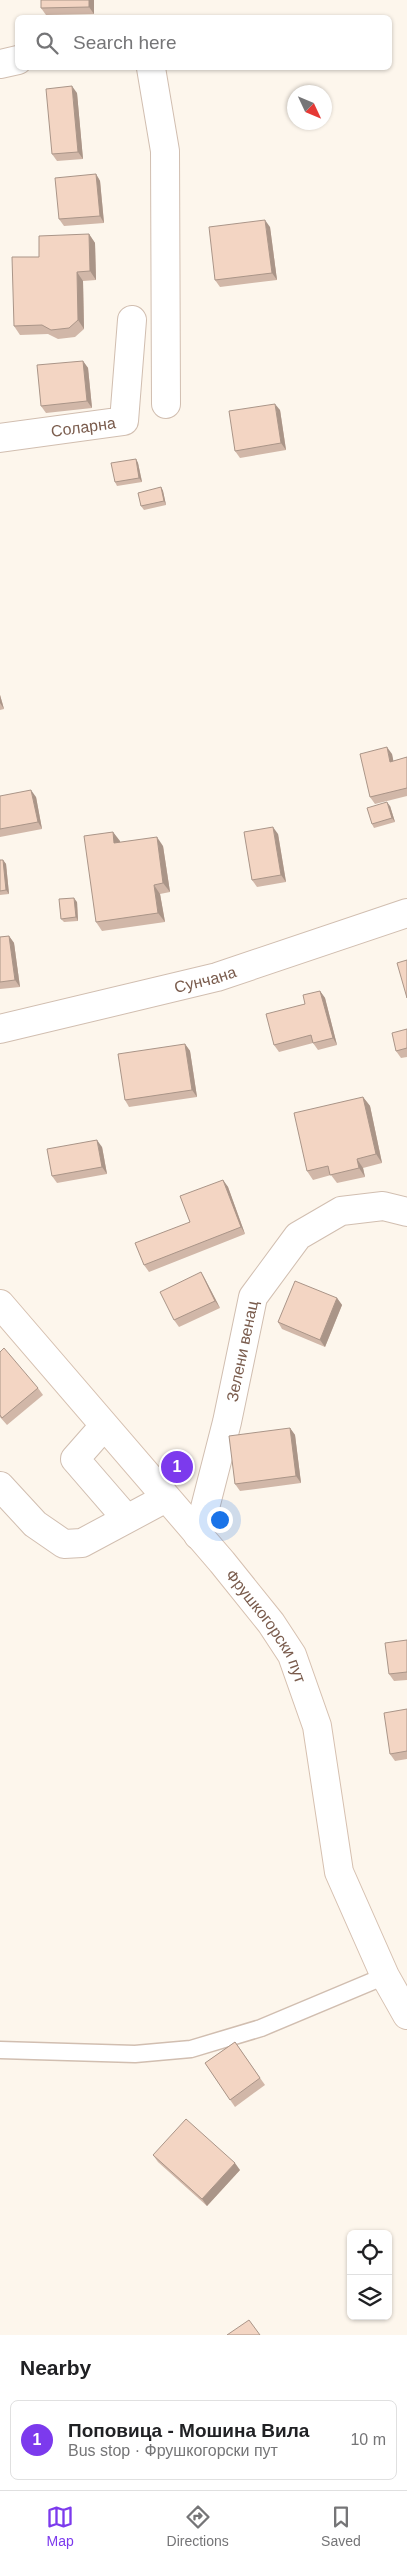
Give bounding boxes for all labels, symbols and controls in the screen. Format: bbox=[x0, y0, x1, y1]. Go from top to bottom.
search box bbox=[15, 15, 392, 70]
icon: search bbox=[33, 29, 61, 57]
text: Search here bbox=[73, 32, 177, 53]
north arrow bbox=[287, 85, 332, 130]
street label: Соларна bbox=[50, 414, 117, 439]
street label: Сунчана bbox=[172, 963, 238, 995]
street label: Зелени венац bbox=[223, 1299, 261, 1403]
pin: 1 bbox=[161, 1448, 193, 1486]
your location bbox=[207, 1507, 233, 1533]
street label: Фрушкогорски пут bbox=[223, 1566, 310, 1686]
map controls bbox=[347, 2230, 392, 2320]
button: locate bbox=[347, 2230, 392, 2275]
button: layers bbox=[347, 2275, 392, 2320]
text: Nearby bbox=[20, 2356, 91, 2379]
text: Поповица - Мошина Вила bbox=[68, 2420, 309, 2441]
text: 1 bbox=[33, 2431, 41, 2448]
text: 10 m bbox=[350, 2431, 386, 2448]
text: Bus stop · Фрушкогорски пут bbox=[68, 2442, 278, 2459]
tab: Map bbox=[46, 2503, 74, 2549]
tab: Directions bbox=[167, 2503, 229, 2549]
tab: Saved bbox=[321, 2503, 361, 2549]

